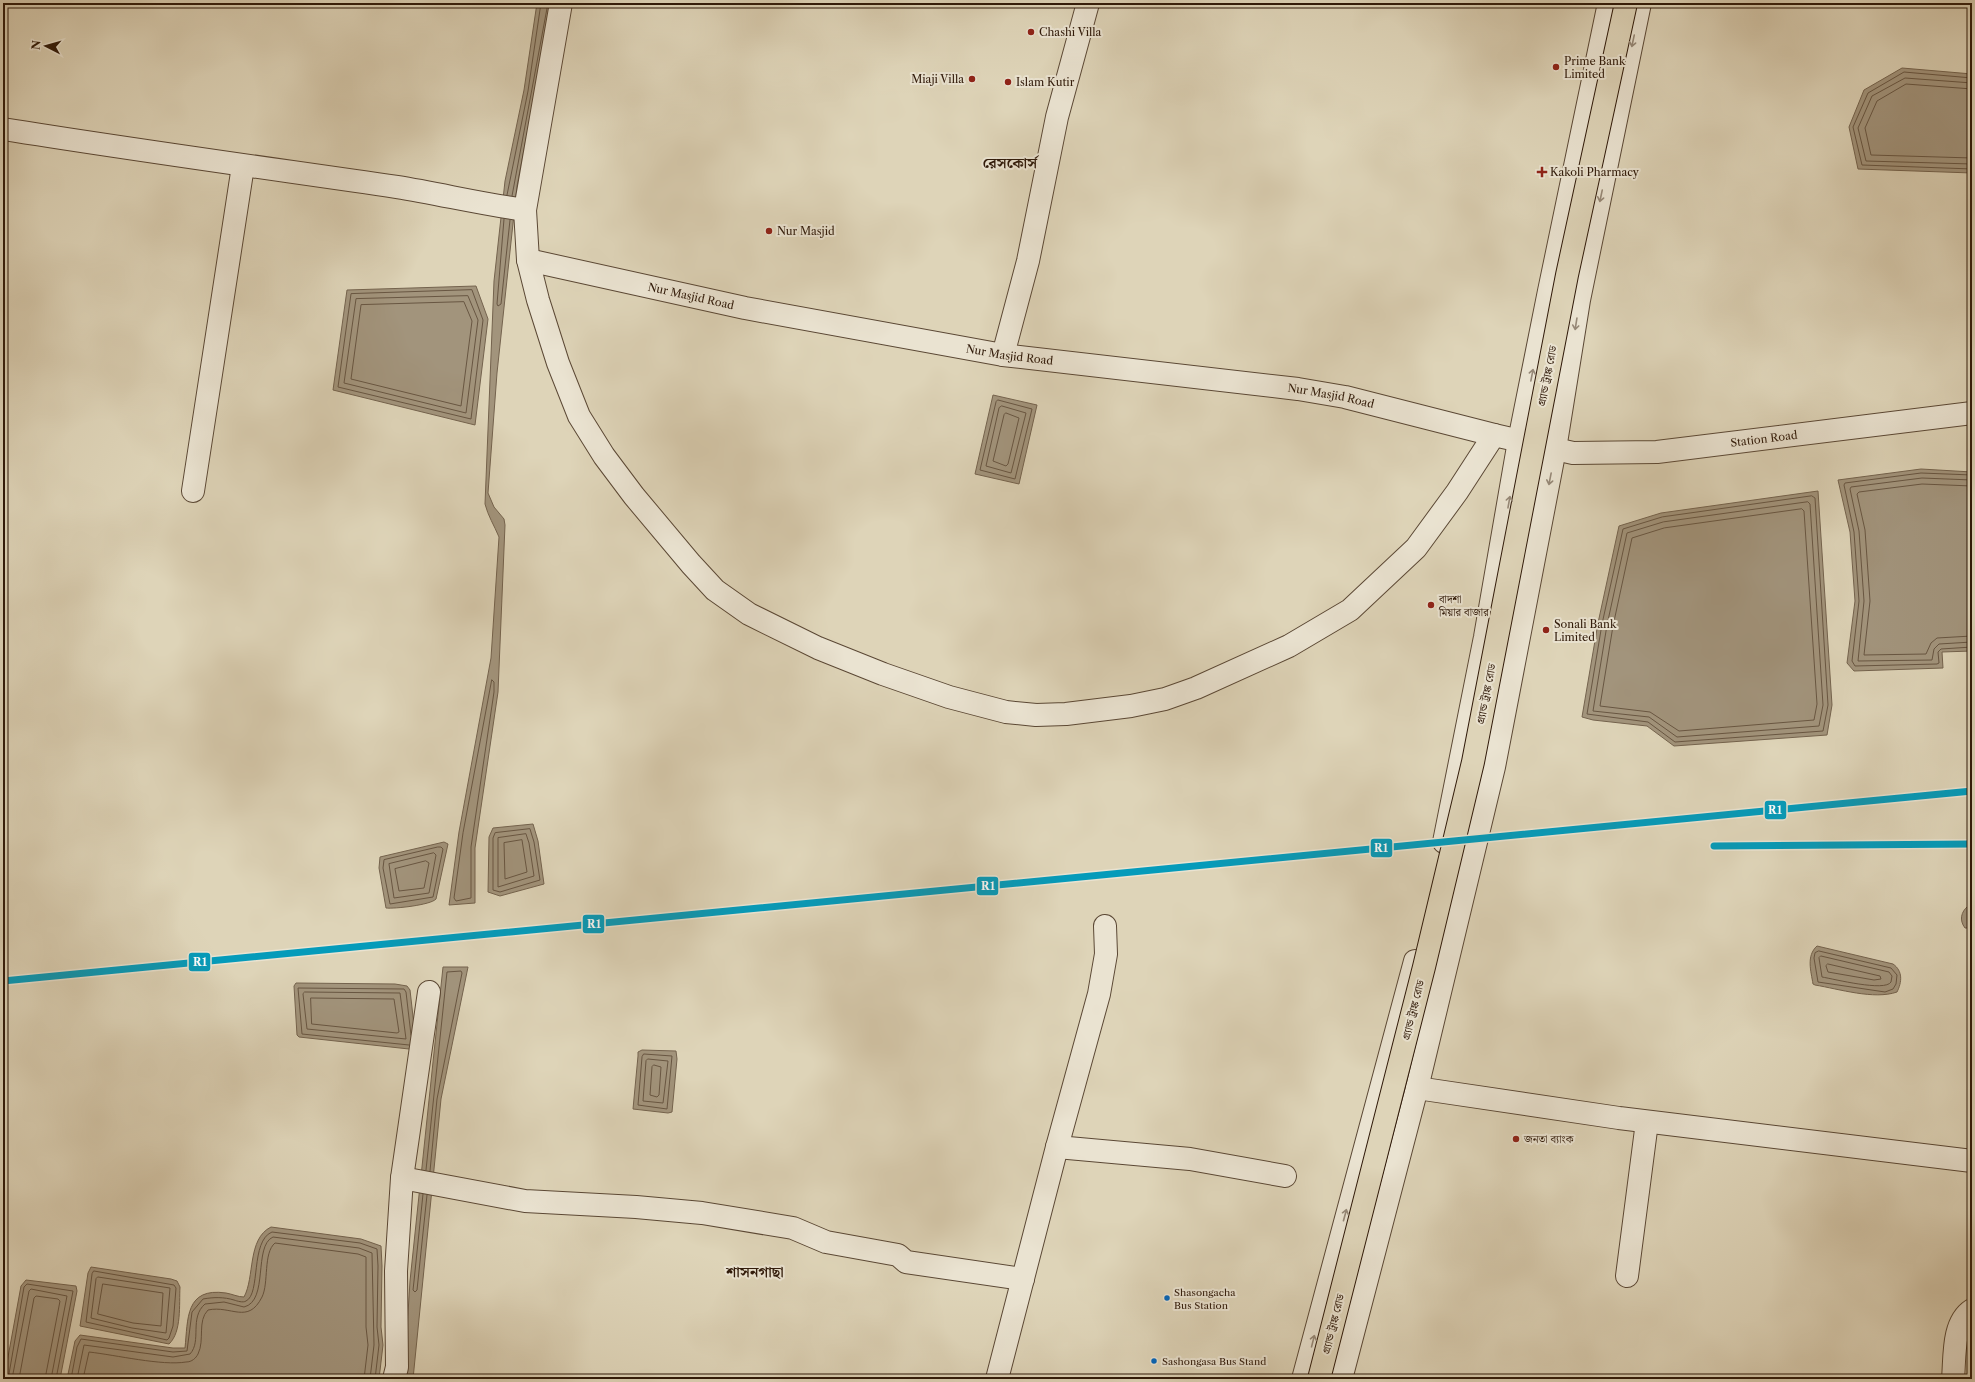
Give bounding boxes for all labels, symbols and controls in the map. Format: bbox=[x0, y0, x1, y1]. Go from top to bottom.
place label: Chashi Villa bbox=[1039, 25, 1102, 39]
north arrow bbox=[26, 26, 66, 66]
marker: Chashi Villa bbox=[1026, 27, 1036, 37]
one-way arrow bbox=[1628, 34, 1636, 47]
text: N bbox=[29, 39, 44, 50]
place label: Prime Bank Limited bbox=[1564, 54, 1626, 81]
marker: Prime Bank Limited bbox=[1551, 62, 1561, 72]
place label: Miaji Villa bbox=[911, 72, 964, 86]
marker: Miaji Villa bbox=[967, 74, 977, 84]
place label: Islam Kutir bbox=[1016, 75, 1075, 89]
marker: Islam Kutir bbox=[1003, 77, 1013, 87]
district label: রেসকোর্স bbox=[983, 153, 1040, 172]
place label: Kakoli Pharmacy bbox=[1550, 165, 1640, 179]
marker: Kakoli Pharmacy bbox=[1537, 167, 1547, 177]
one-way arrow bbox=[1596, 189, 1604, 202]
place label: Nur Masjid bbox=[777, 224, 835, 238]
marker: Nur Masjid bbox=[764, 226, 774, 236]
street label: Nur Masjid Road bbox=[647, 280, 736, 312]
one-way arrow bbox=[1572, 317, 1580, 330]
street label: Nur Masjid Road bbox=[965, 341, 1054, 368]
street label: গ্র্যান্ড ট্রাঙ্ক রোড bbox=[1534, 343, 1560, 407]
one-way arrow bbox=[1529, 368, 1537, 381]
street label: Nur Masjid Road bbox=[1287, 381, 1376, 411]
street label: Station Road bbox=[1730, 428, 1798, 450]
one-way arrow bbox=[1545, 472, 1553, 485]
one-way arrow bbox=[1505, 496, 1513, 509]
place label: বাদশা মিয়ার বাজার bbox=[1438, 592, 1489, 619]
marker: বাদশা মিয়ার বাজার bbox=[1426, 600, 1436, 610]
place label: Sonali Bank Limited bbox=[1554, 617, 1617, 644]
marker: Sonali Bank Limited bbox=[1541, 625, 1551, 635]
street label: গ্র্যান্ড ট্রাঙ্ক রোড bbox=[1473, 661, 1499, 725]
line badge: R1 bbox=[1764, 800, 1787, 820]
text: R1 bbox=[1768, 803, 1782, 817]
line badge: R1 bbox=[1370, 838, 1393, 858]
text: R1 bbox=[1374, 841, 1388, 855]
line badge: R1 bbox=[976, 876, 999, 896]
text: R1 bbox=[981, 879, 995, 893]
line badge: R1 bbox=[582, 914, 605, 934]
text: R1 bbox=[587, 917, 601, 931]
line badge: R1 bbox=[188, 952, 211, 972]
text: R1 bbox=[193, 955, 207, 969]
street label: গ্র্যান্ড ট্রাঙ্ক রোড bbox=[1399, 977, 1428, 1041]
place label: জনতা ব্যাংক bbox=[1523, 1132, 1575, 1146]
marker: জনতা ব্যাংক bbox=[1511, 1134, 1521, 1144]
one-way arrow bbox=[1342, 1209, 1350, 1222]
district label: শাসনগাছা bbox=[725, 1262, 784, 1281]
place label: Shasongacha Bus Station bbox=[1174, 1286, 1236, 1312]
street label: গ্র্যান্ড ট্রাঙ্ক রোড bbox=[1319, 1291, 1348, 1355]
marker: Shasongacha Bus Station bbox=[1162, 1293, 1172, 1303]
one-way arrow bbox=[1309, 1335, 1317, 1348]
place label: Sashongasa Bus Stand bbox=[1162, 1355, 1266, 1368]
marker: Sashongasa Bus Stand bbox=[1149, 1356, 1159, 1366]

